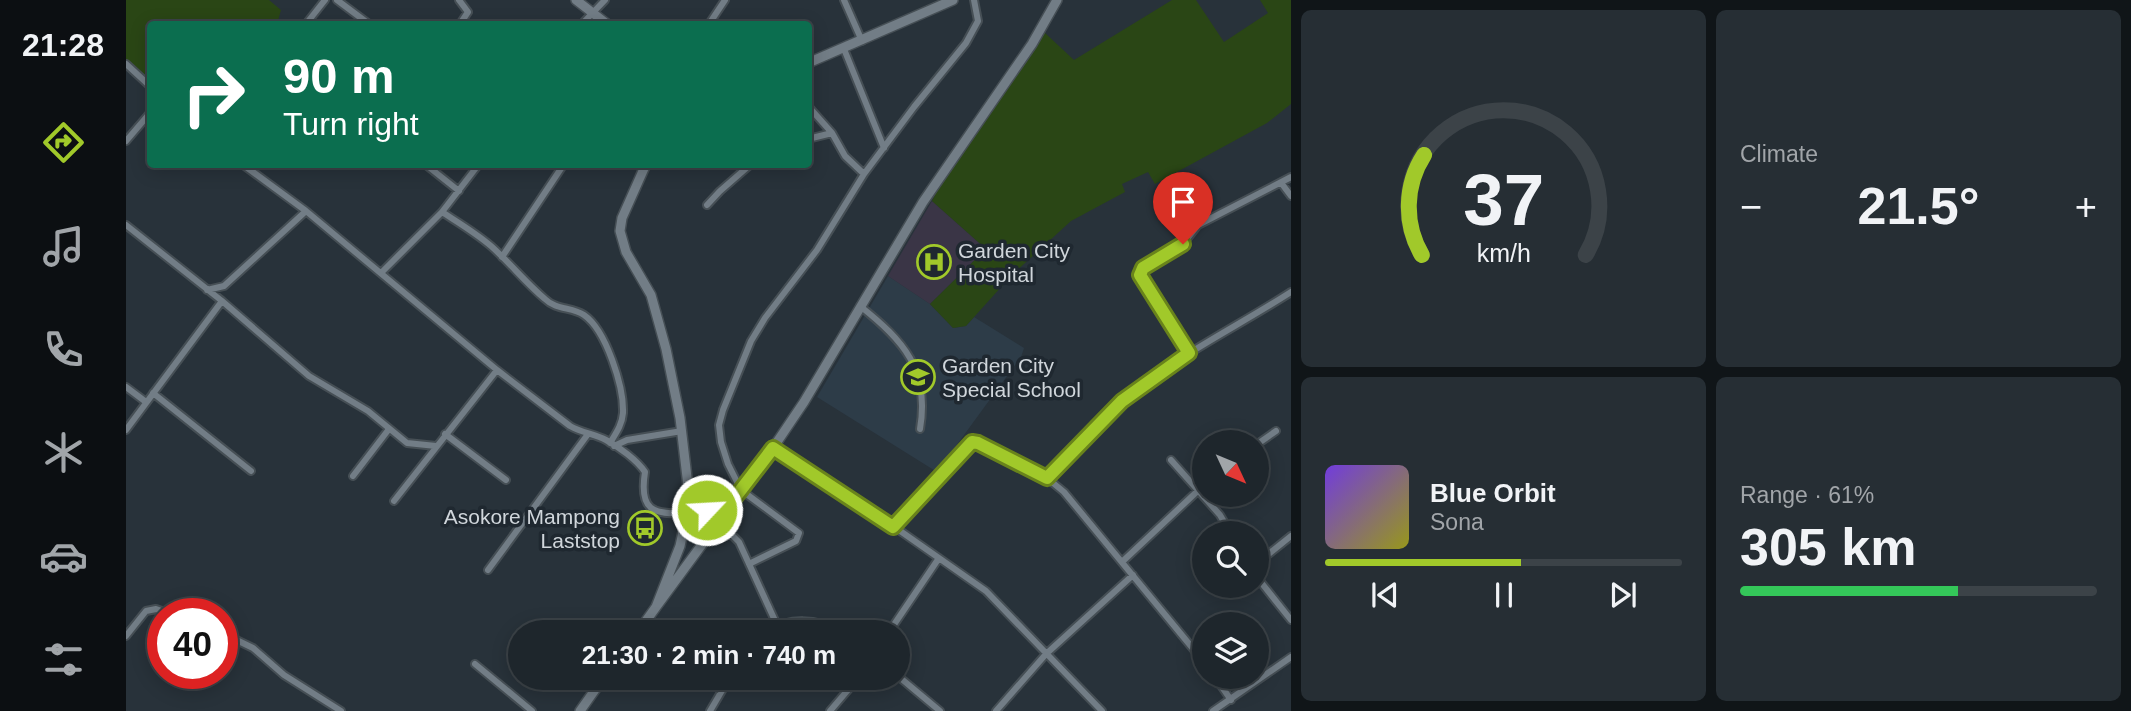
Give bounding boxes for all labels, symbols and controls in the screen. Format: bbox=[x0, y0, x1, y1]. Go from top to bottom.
text: 21:28 bbox=[22, 27, 104, 63]
icon: right bbox=[168, 49, 259, 140]
text: 90 m bbox=[283, 49, 395, 103]
text: Turn right bbox=[283, 106, 419, 142]
icon: directions bbox=[39, 118, 88, 167]
text: Climate bbox=[1740, 141, 1818, 167]
text: 37 bbox=[1463, 159, 1544, 240]
pin bbox=[1153, 172, 1213, 244]
text: 21.5° bbox=[1857, 177, 1980, 235]
icon: arrive bbox=[1164, 183, 1202, 221]
text: − bbox=[1740, 186, 1762, 228]
text: + bbox=[2075, 186, 2097, 228]
icon: music bbox=[39, 222, 88, 271]
text: km/h bbox=[1476, 238, 1531, 266]
place label: Garden City Hospital bbox=[958, 239, 1071, 286]
hospital icon: Garden City Hospital bbox=[915, 243, 953, 281]
icon: phone bbox=[39, 325, 88, 374]
place label: Garden City Special School bbox=[942, 354, 1081, 401]
school or university icon: Garden City Special School bbox=[899, 358, 937, 396]
icon: climate bbox=[39, 428, 88, 477]
north arrow bbox=[1192, 430, 1269, 508]
map controls bbox=[1192, 430, 1269, 689]
position arrow bbox=[670, 473, 744, 547]
text: Blue Orbit bbox=[1430, 478, 1556, 508]
text: Range · 61% bbox=[1740, 482, 1874, 508]
place label: Asokore Mampong Laststop bbox=[444, 505, 620, 552]
bus stop icon: Asokore Mampong Laststop bbox=[626, 509, 664, 547]
text: Sona bbox=[1430, 509, 1484, 535]
text: 305 km bbox=[1740, 518, 1916, 576]
button: search bbox=[1192, 521, 1269, 598]
icon: car bbox=[39, 532, 88, 581]
icon: previous bbox=[1366, 576, 1404, 614]
icon: pause bbox=[1485, 576, 1523, 614]
icon: next bbox=[1604, 576, 1642, 614]
speed limit sign: 40 bbox=[147, 598, 238, 689]
button: layers bbox=[1192, 612, 1269, 689]
icon: filters bbox=[39, 635, 88, 684]
text: 21:30 · 2 min · 740 m bbox=[582, 640, 836, 670]

